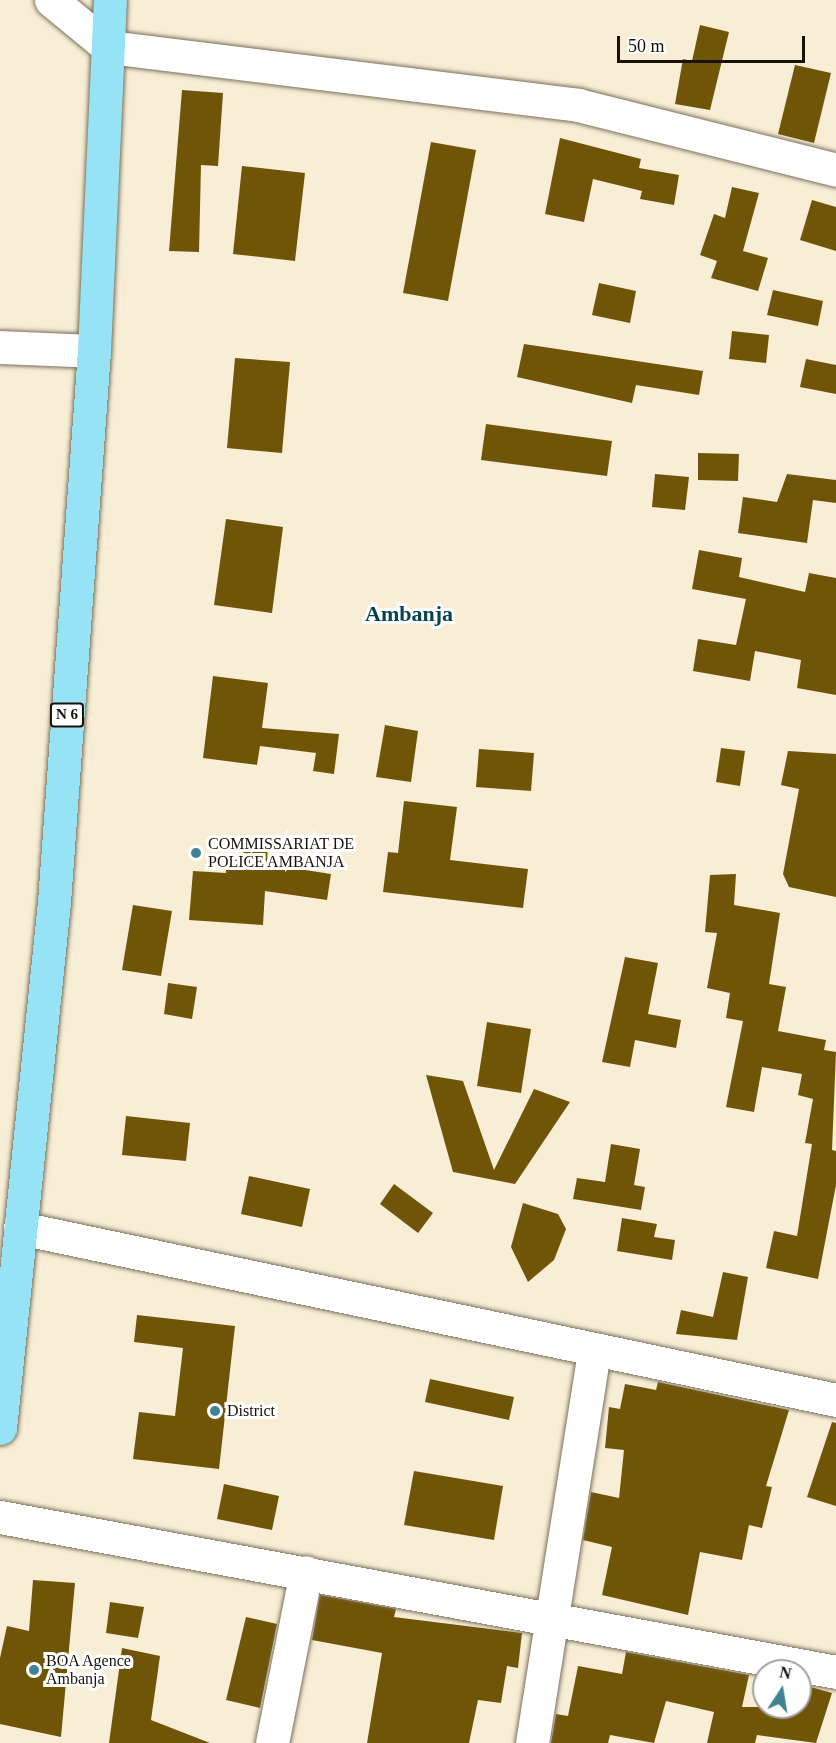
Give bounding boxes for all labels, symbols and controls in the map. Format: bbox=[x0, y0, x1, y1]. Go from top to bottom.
scale bar bbox=[620, 24, 808, 62]
text: 50 m bbox=[628, 36, 665, 56]
district label: Ambanja bbox=[365, 601, 453, 627]
road number: N 6 bbox=[49, 703, 85, 727]
place label: COMMISSARIAT DE POLICE AMBANJA bbox=[208, 834, 354, 872]
marker: COMMISSARIAT DE POLICE AMBANJA bbox=[189, 846, 203, 860]
place label: District bbox=[227, 1401, 275, 1421]
marker: District bbox=[208, 1404, 222, 1418]
place label: BOA Agence Ambanja bbox=[46, 1651, 133, 1689]
north arrow bbox=[752, 1659, 812, 1719]
marker: BOA Agence Ambanja bbox=[27, 1663, 41, 1677]
text: N bbox=[778, 1663, 793, 1682]

